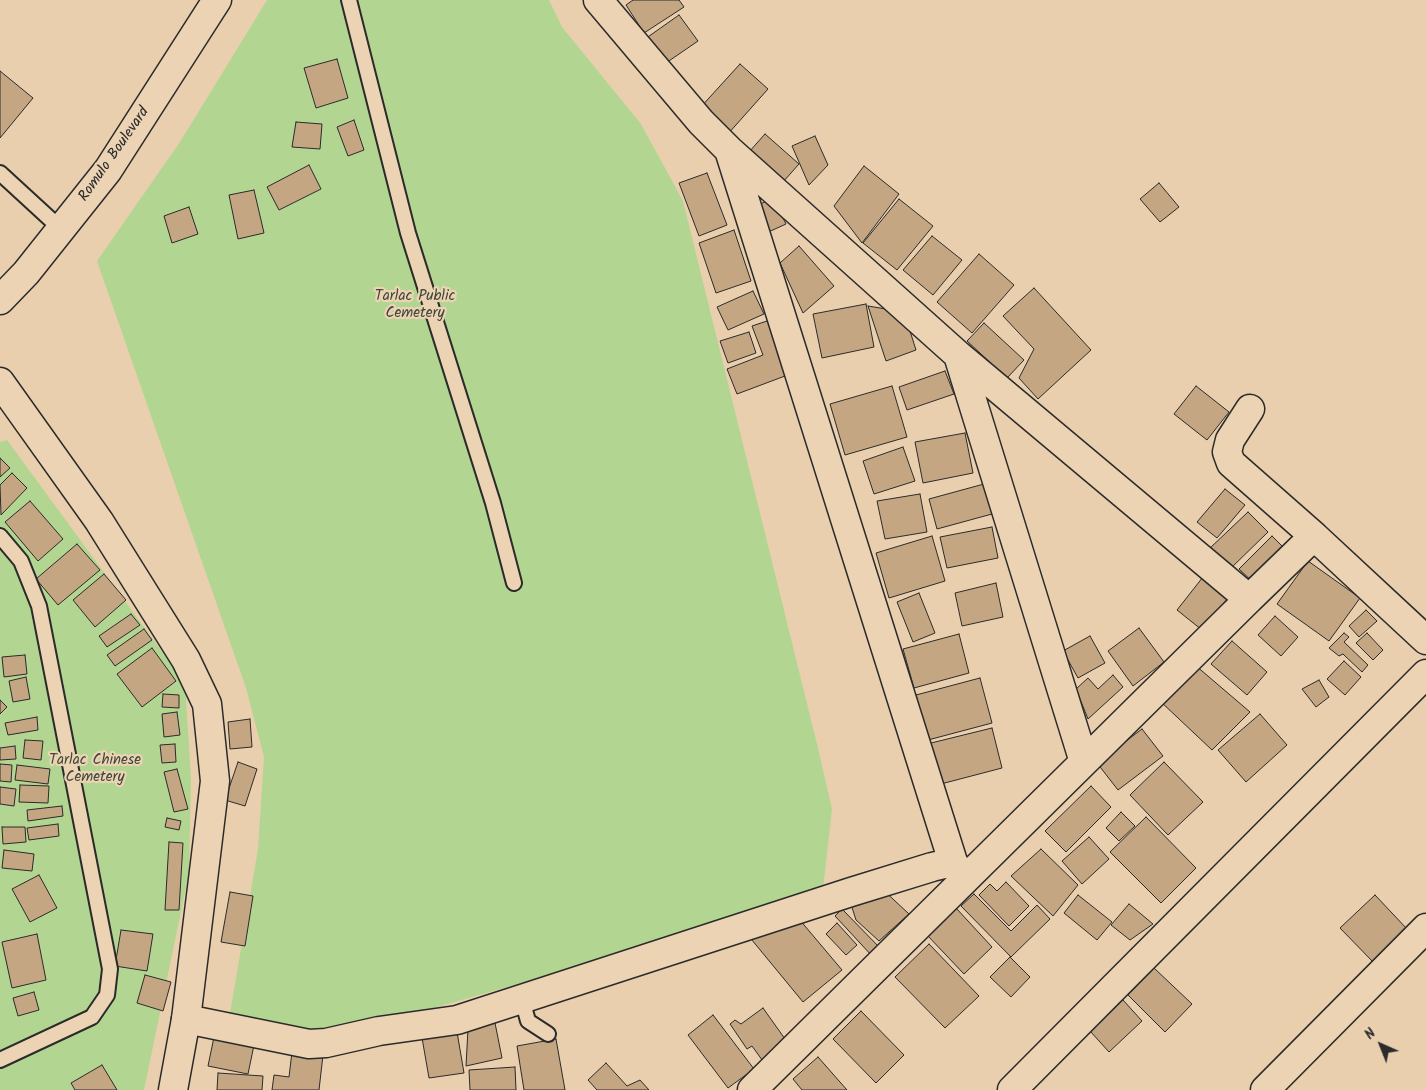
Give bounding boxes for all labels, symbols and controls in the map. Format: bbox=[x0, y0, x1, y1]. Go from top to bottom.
street label: Romulo Boulevard bbox=[76, 104, 154, 206]
park label: Tarlac Public Cemetery bbox=[375, 288, 455, 323]
park label: Tarlac Chinese Cemetery bbox=[49, 752, 141, 787]
north arrow bbox=[1356, 1020, 1406, 1070]
text: N bbox=[1360, 1023, 1381, 1045]

